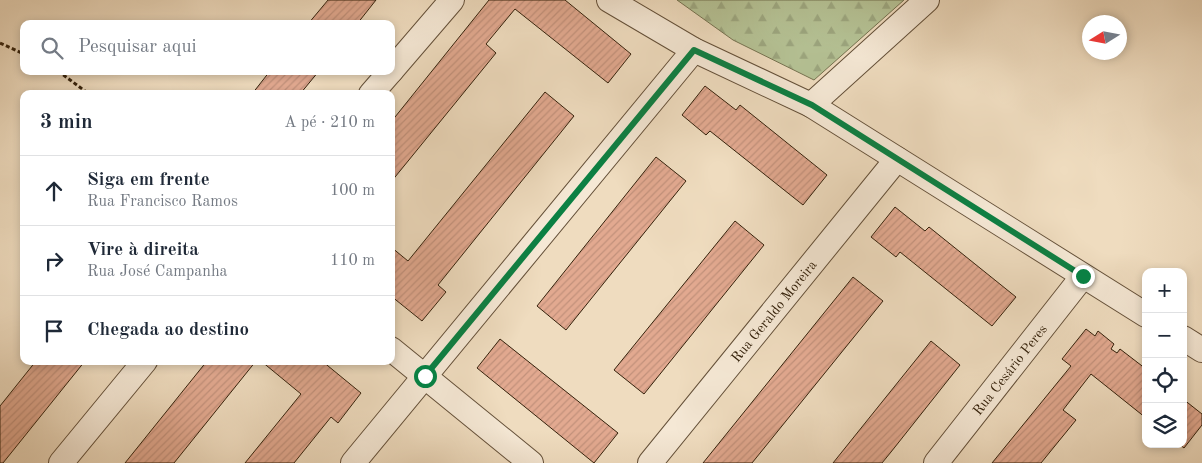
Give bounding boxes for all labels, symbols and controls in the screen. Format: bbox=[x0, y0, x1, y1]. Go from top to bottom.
north arrow bbox=[1082, 15, 1127, 60]
search box bbox=[20, 20, 395, 75]
icon: search bbox=[38, 34, 66, 62]
text: Pesquisar aqui bbox=[78, 38, 197, 57]
text: 3 min bbox=[40, 112, 93, 133]
text: A pé · 210 m bbox=[284, 115, 375, 131]
text: Siga em frente bbox=[87, 171, 210, 190]
icon: ahead bbox=[40, 177, 68, 205]
text: 100 m bbox=[330, 183, 375, 199]
text: Rua Francisco Ramos bbox=[87, 194, 238, 210]
text: Vire à direita bbox=[87, 241, 199, 260]
icon: right bbox=[40, 247, 68, 275]
text: 110 m bbox=[330, 253, 375, 269]
street label: Rua Geraldo Moreira bbox=[729, 258, 820, 365]
text: Rua José Campanha bbox=[87, 264, 228, 280]
route end bbox=[1072, 265, 1095, 288]
map controls bbox=[1142, 268, 1187, 448]
button: + bbox=[1142, 268, 1187, 313]
button: − bbox=[1142, 313, 1187, 358]
icon: arrive bbox=[40, 317, 68, 345]
text: Chegada ao destino bbox=[87, 321, 249, 340]
street label: Rua Cesário Peres bbox=[970, 322, 1050, 418]
button: locate bbox=[1142, 358, 1187, 403]
route start bbox=[414, 365, 437, 388]
button: layers bbox=[1142, 403, 1187, 448]

